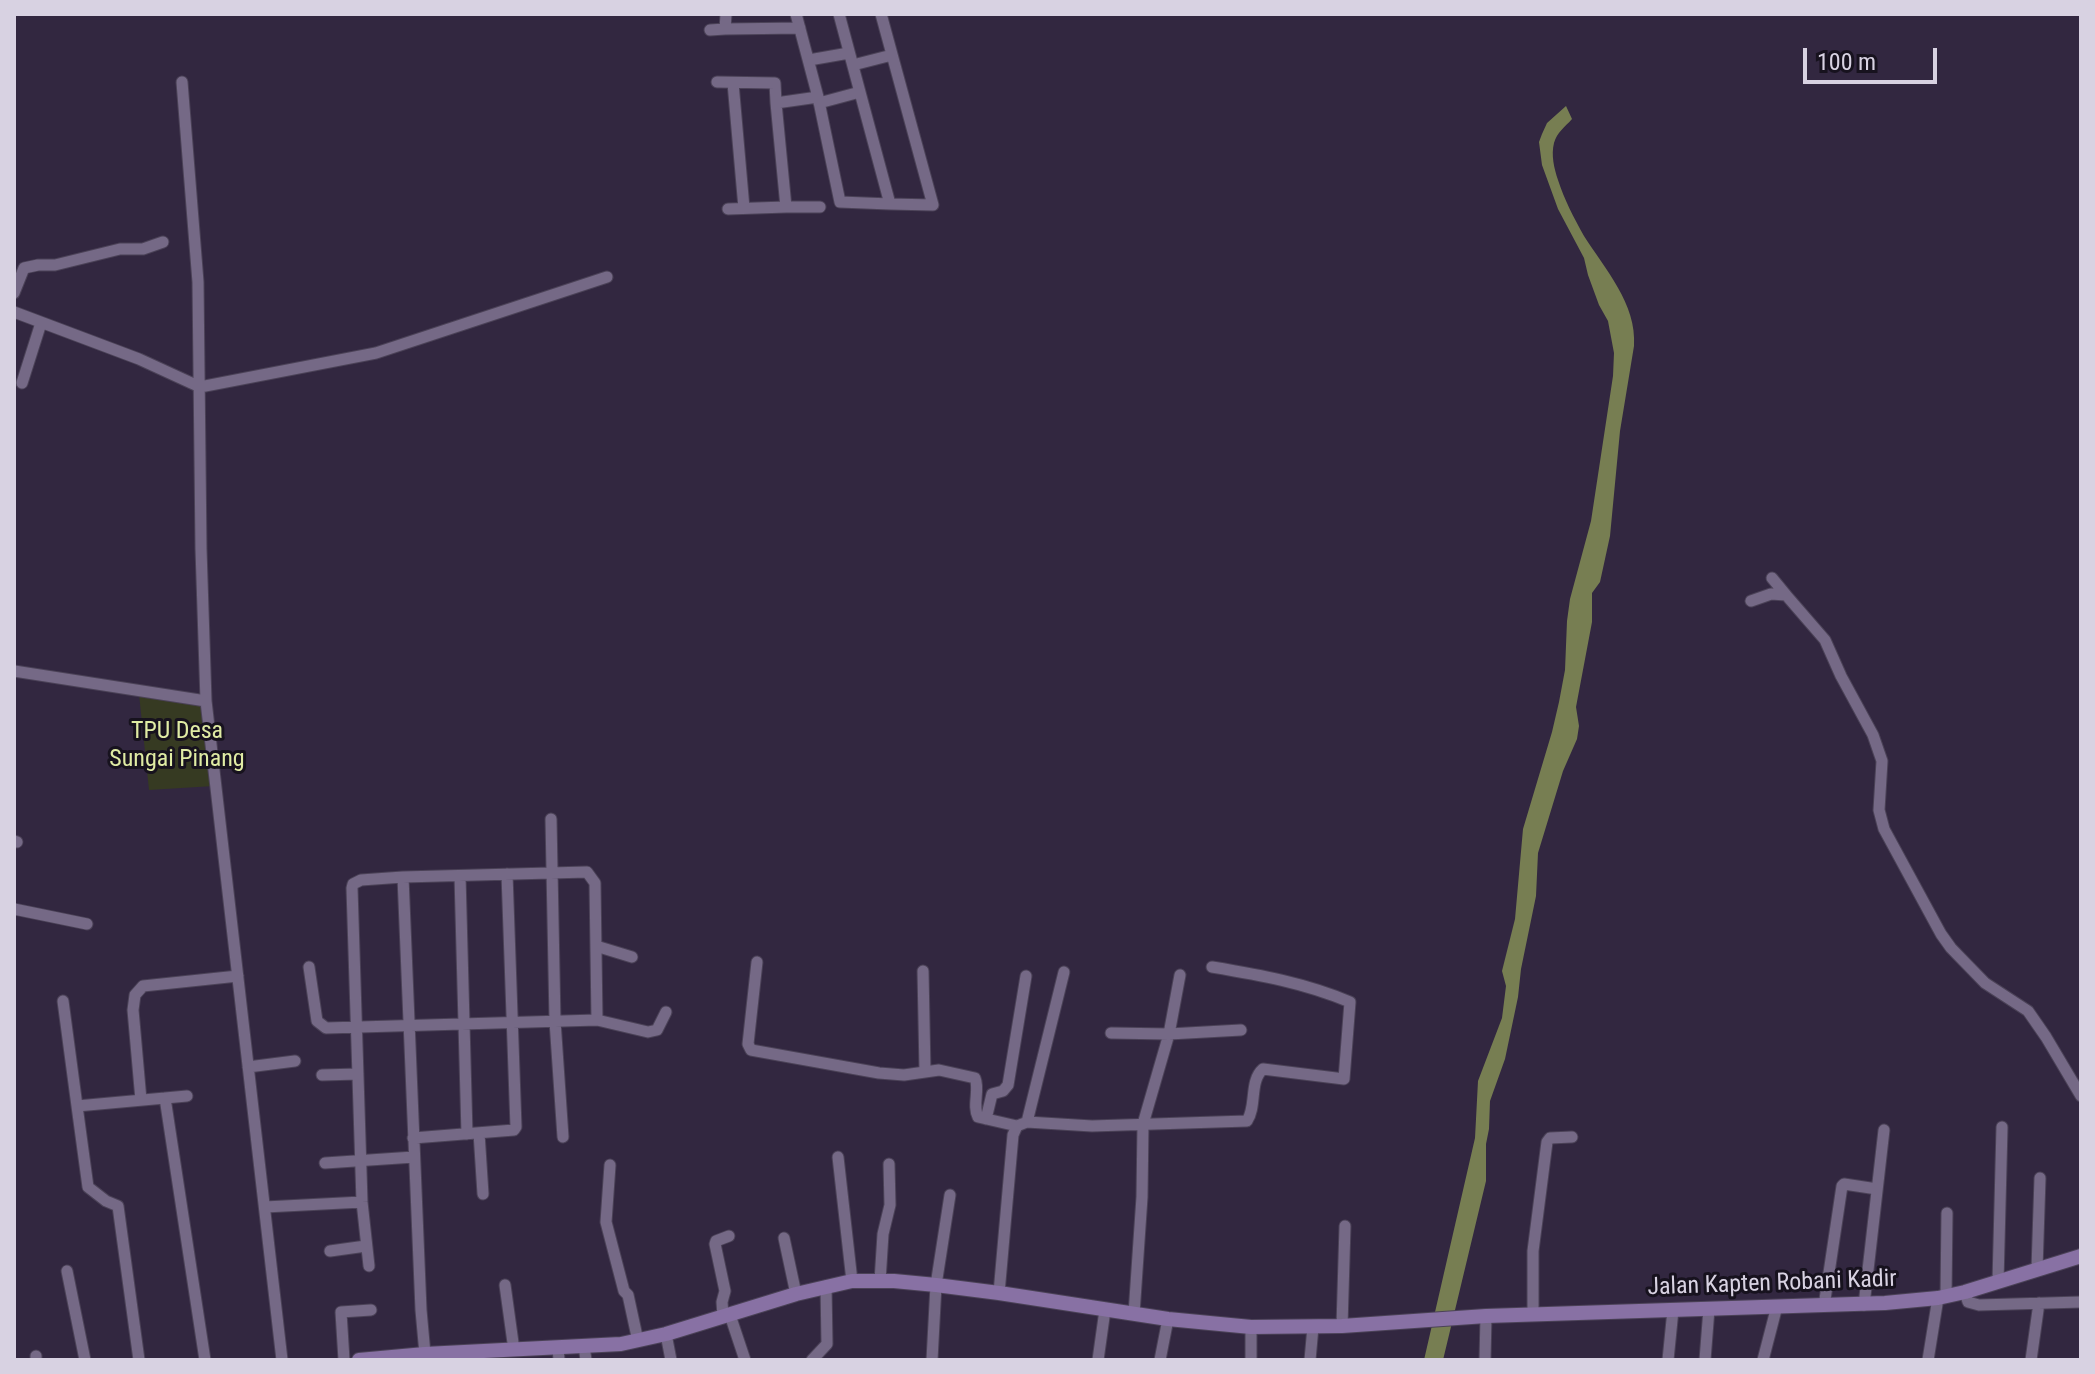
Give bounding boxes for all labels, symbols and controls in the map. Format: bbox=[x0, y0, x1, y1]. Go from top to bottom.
scale bar bbox=[1807, 32, 1941, 82]
text: 100 m bbox=[1817, 48, 1876, 76]
park label: TPU Desa Sungai Pinang bbox=[109, 718, 245, 774]
street label: Jalan Kapten Robani Kadir bbox=[1647, 1265, 1897, 1303]

